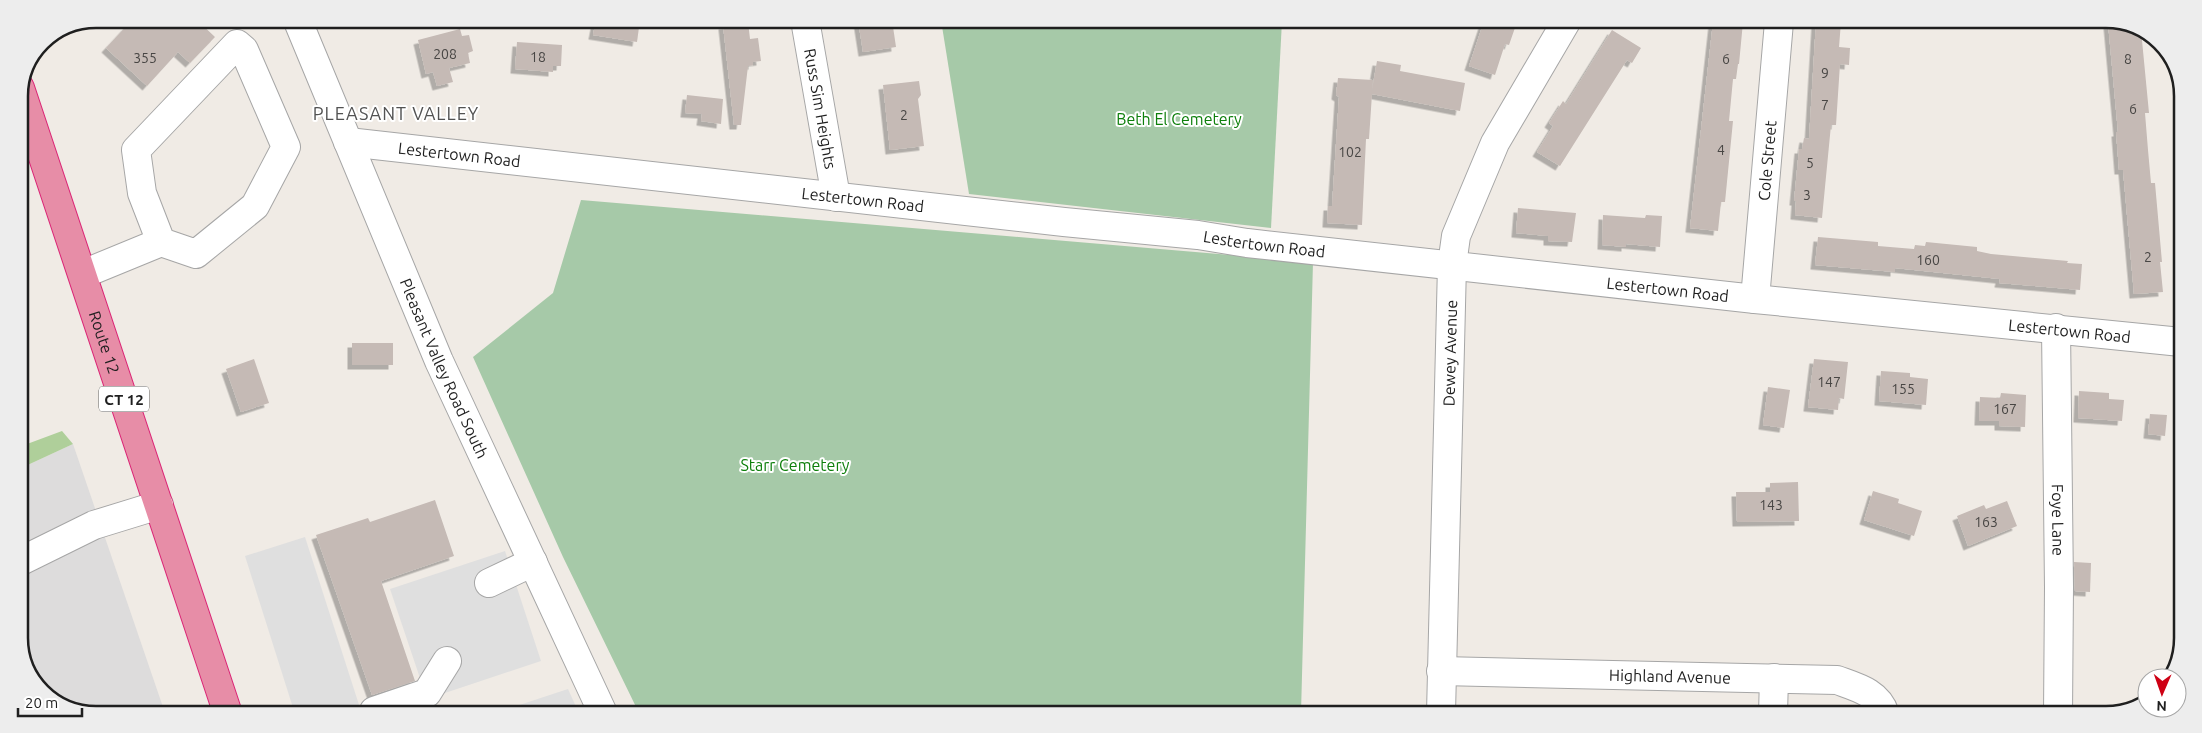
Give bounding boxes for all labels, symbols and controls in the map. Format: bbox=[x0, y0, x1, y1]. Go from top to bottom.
house number: 208 bbox=[433, 46, 457, 62]
street label: Russ Sim Heights bbox=[801, 47, 840, 170]
house number: 18 bbox=[530, 49, 546, 65]
house number: 355 bbox=[133, 50, 157, 66]
house number: 6 bbox=[1722, 51, 1730, 67]
house number: 8 bbox=[2124, 51, 2132, 67]
house number: 9 bbox=[1821, 65, 1829, 81]
house number: 7 bbox=[1821, 97, 1829, 113]
house number: 6 bbox=[2129, 101, 2137, 117]
district label: PLEASANT VALLEY bbox=[313, 103, 479, 123]
house number: 2 bbox=[900, 107, 908, 123]
park label: Beth El Cemetery bbox=[1116, 110, 1242, 128]
street label: Cole Street bbox=[1755, 119, 1780, 201]
street label: Lestertown Road bbox=[397, 139, 521, 170]
house number: 4 bbox=[1717, 142, 1725, 158]
house number: 102 bbox=[1338, 144, 1362, 160]
house number: 5 bbox=[1806, 155, 1814, 171]
street label: Lestertown Road bbox=[801, 184, 925, 215]
house number: 3 bbox=[1803, 187, 1811, 203]
street label: Lestertown Road bbox=[1202, 227, 1326, 261]
house number: 2 bbox=[2144, 249, 2152, 265]
house number: 160 bbox=[1916, 252, 1940, 268]
street label: Lestertown Road bbox=[1606, 274, 1730, 305]
street label: Pleasant Valley Road South bbox=[397, 276, 492, 461]
street label: Dewey Avenue bbox=[1440, 300, 1460, 407]
street label: Route 12 bbox=[86, 309, 123, 376]
street label: Lestertown Road bbox=[2008, 316, 2132, 346]
house number: 147 bbox=[1817, 374, 1841, 390]
house number: 155 bbox=[1891, 381, 1915, 397]
road number: CT 12 bbox=[99, 386, 149, 412]
house number: 167 bbox=[1993, 401, 2017, 417]
park label: Starr Cemetery bbox=[740, 456, 850, 474]
street label: Foye Lane bbox=[2049, 484, 2068, 556]
house number: 143 bbox=[1759, 497, 1783, 513]
house number: 163 bbox=[1974, 514, 1998, 530]
street label: Highland Avenue bbox=[1609, 666, 1731, 687]
north arrow bbox=[2137, 668, 2187, 718]
scale bar bbox=[18, 686, 81, 718]
text: 20 m bbox=[25, 694, 58, 711]
text: N bbox=[2156, 698, 2167, 714]

